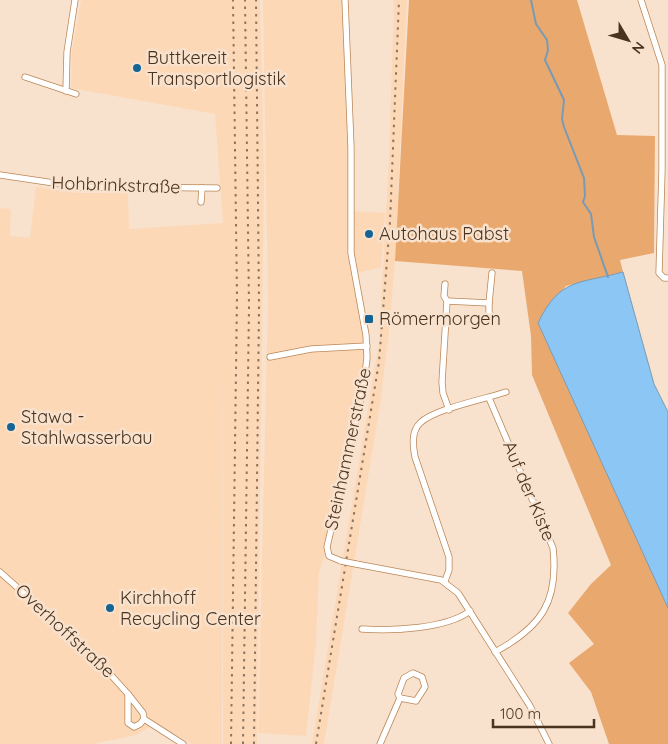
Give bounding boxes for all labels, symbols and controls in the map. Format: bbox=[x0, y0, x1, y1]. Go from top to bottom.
north arrow bbox=[603, 15, 653, 65]
text: N bbox=[628, 38, 649, 58]
place label: Buttkereit Transportlogistik bbox=[147, 46, 286, 90]
marker: Buttkereit Transportlogistik bbox=[131, 62, 143, 74]
street label: Hohbrinkstraße bbox=[51, 171, 181, 198]
place label: Autohaus Pabst bbox=[379, 222, 509, 245]
marker: Autohaus Pabst bbox=[363, 228, 375, 240]
place label: Römermorgen bbox=[379, 307, 501, 330]
marker: Römermorgen bbox=[363, 313, 375, 325]
street label: Steinhammerstraße bbox=[319, 366, 376, 532]
place label: Stawa - Stahlwasserbau bbox=[21, 405, 153, 449]
marker: Stawa - Stahlwasserbau bbox=[5, 421, 17, 433]
street label: Auf der Kiste bbox=[498, 437, 561, 544]
street label: Overhoffstraße bbox=[11, 579, 120, 683]
place label: Kirchhoff Recycling Center bbox=[120, 586, 261, 630]
marker: Kirchhoff Recycling Center bbox=[104, 602, 116, 614]
scale bar bbox=[493, 696, 594, 728]
text: 100 m bbox=[500, 704, 541, 723]

